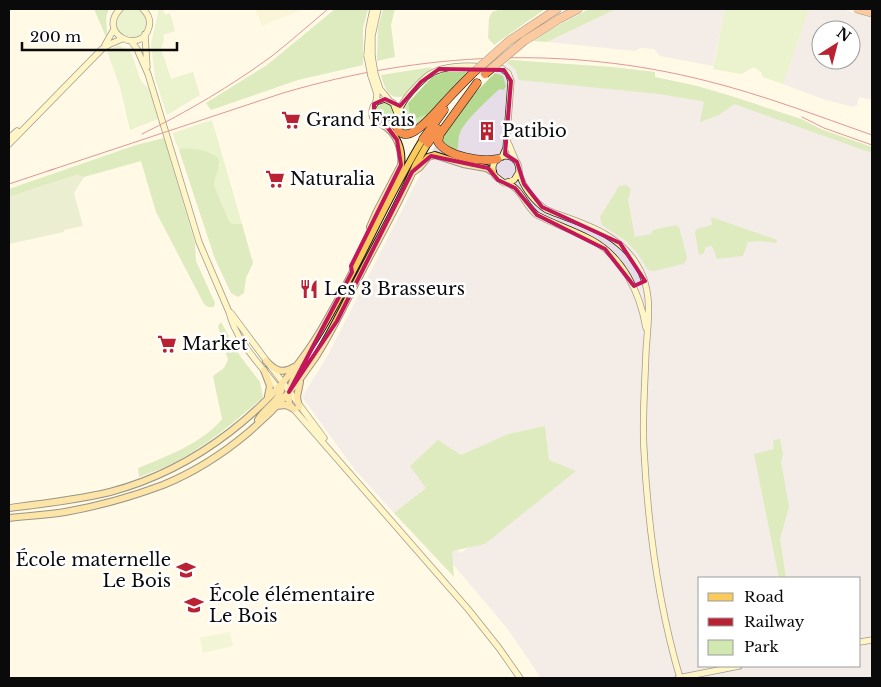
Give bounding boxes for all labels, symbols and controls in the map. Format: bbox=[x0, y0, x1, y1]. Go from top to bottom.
scale bar bbox=[22, 20, 178, 52]
north arrow bbox=[811, 20, 861, 70]
text: N bbox=[833, 23, 854, 46]
text: 200 m bbox=[30, 27, 81, 46]
supermarket icon: Grand Frais bbox=[280, 109, 302, 131]
place label: Grand Frais bbox=[306, 109, 415, 131]
building icon: Patibio bbox=[476, 120, 498, 142]
place label: Patibio bbox=[502, 120, 567, 142]
supermarket icon: Naturalia bbox=[264, 168, 286, 190]
place label: Naturalia bbox=[290, 168, 375, 190]
restaurant icon: Les 3 Brasseurs bbox=[298, 278, 320, 300]
place label: Les 3 Brasseurs bbox=[324, 278, 465, 300]
supermarket icon: Market bbox=[156, 333, 178, 355]
place label: Market bbox=[182, 333, 248, 355]
place label: École maternelle Le Bois bbox=[15, 548, 171, 592]
school or university icon: École maternelle Le Bois bbox=[175, 559, 197, 581]
legend bbox=[698, 577, 861, 667]
place label: École élémentaire Le Bois bbox=[209, 583, 375, 627]
text: Road bbox=[744, 587, 784, 606]
school or university icon: École élémentaire Le Bois bbox=[183, 594, 205, 616]
text: Railway bbox=[744, 612, 805, 631]
text: Park bbox=[744, 637, 780, 656]

